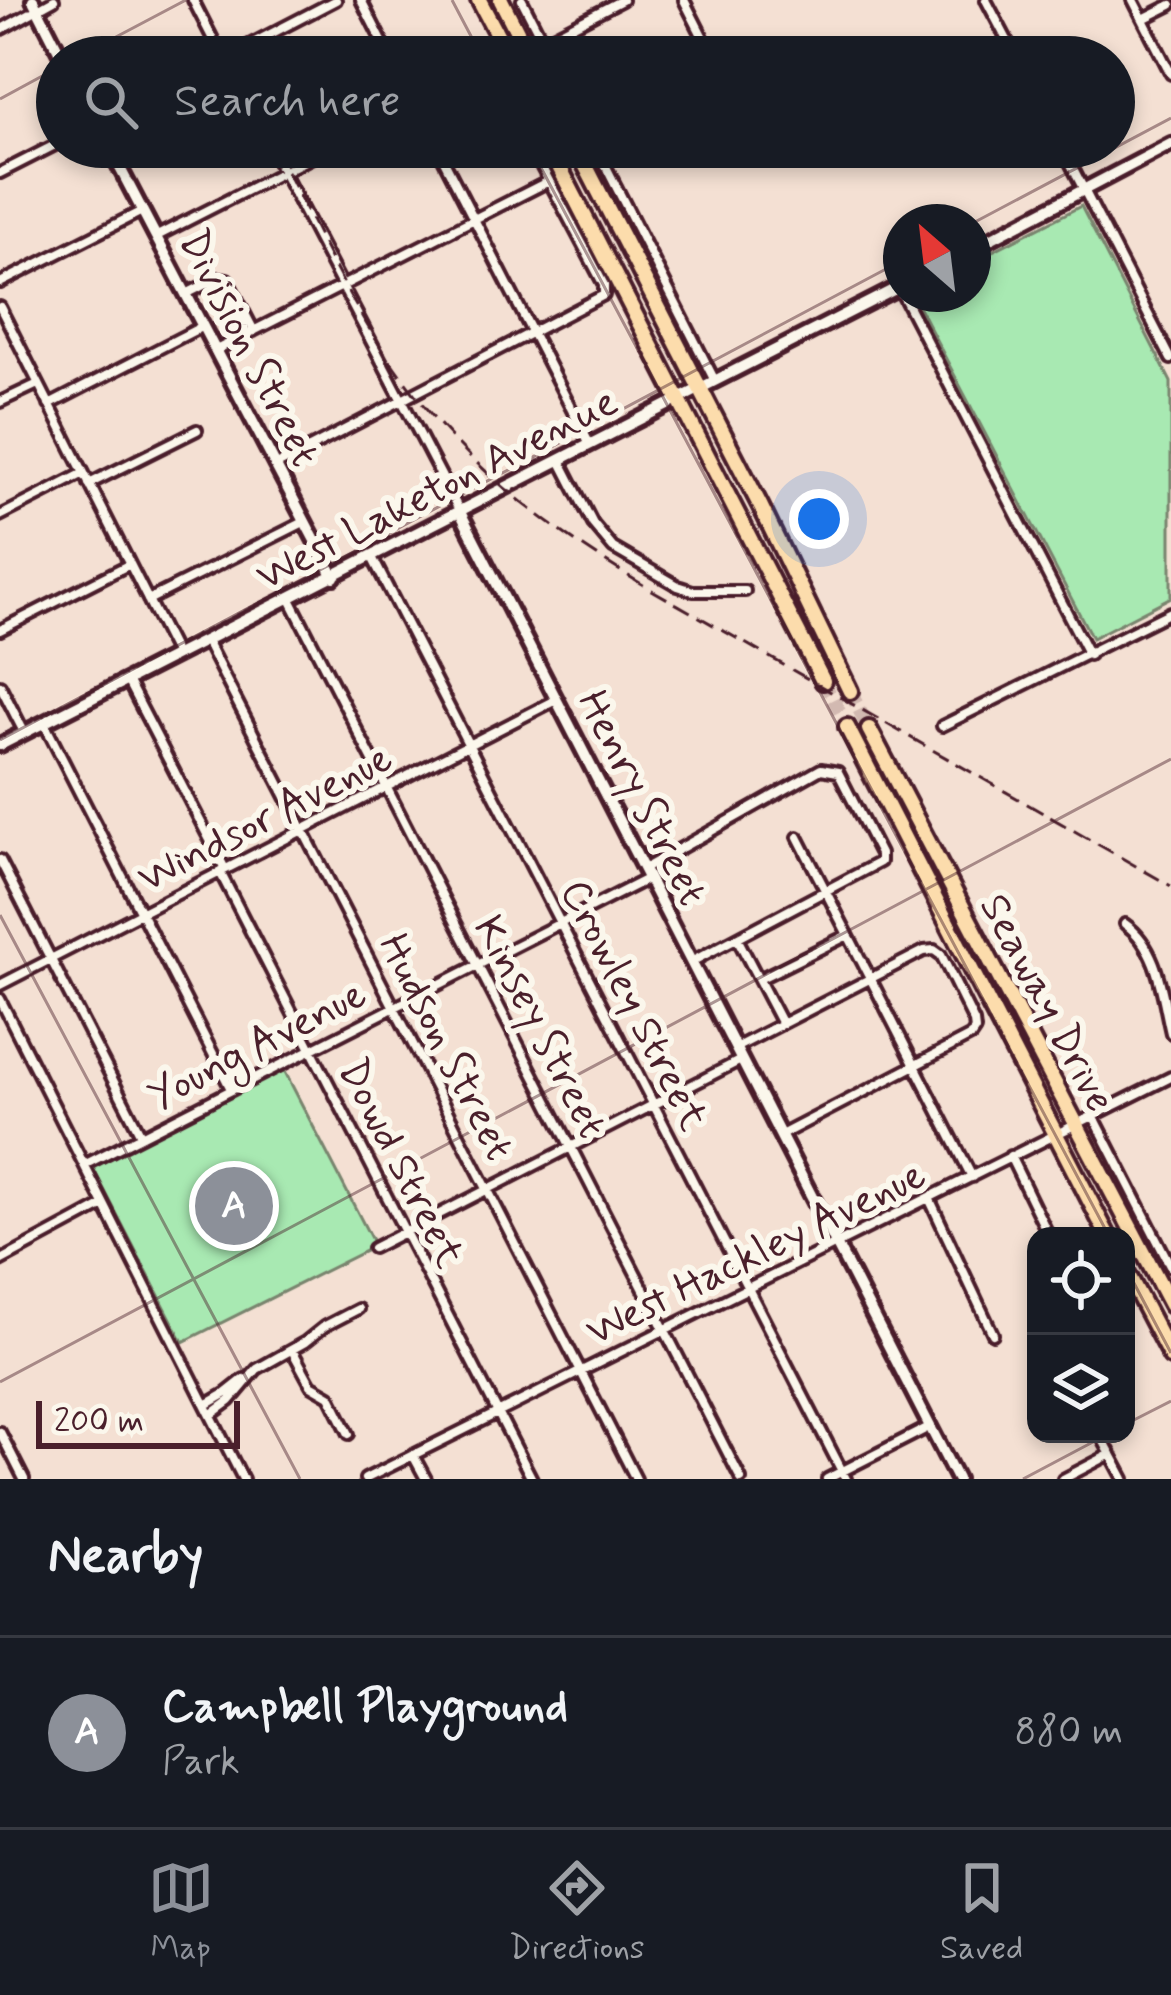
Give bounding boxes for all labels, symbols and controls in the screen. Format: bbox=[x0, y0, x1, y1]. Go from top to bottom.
search box bbox=[36, 36, 1135, 168]
icon: search bbox=[78, 69, 144, 135]
text: Search here bbox=[174, 73, 401, 132]
north arrow bbox=[883, 204, 991, 312]
street label: Division Street bbox=[165, 221, 331, 477]
street label: West Laketon Avenue bbox=[248, 375, 628, 605]
your location bbox=[789, 489, 849, 549]
street label: Henry Street bbox=[563, 682, 719, 916]
street label: Windsor Avenue bbox=[129, 731, 402, 907]
street label: Crowley Street bbox=[546, 871, 720, 1141]
street label: Seaway Drive bbox=[965, 885, 1127, 1123]
street label: Kinsey Street bbox=[459, 907, 618, 1148]
street label: Hudson Street bbox=[364, 925, 526, 1170]
street label: Young Avenue bbox=[139, 968, 378, 1127]
street label: Dowd Street bbox=[324, 1050, 476, 1278]
street label: West Hackley Avenue bbox=[578, 1148, 935, 1360]
pin: A bbox=[195, 1161, 273, 1251]
map controls bbox=[1027, 1227, 1135, 1443]
button: locate bbox=[1027, 1227, 1135, 1335]
button: layers bbox=[1027, 1335, 1135, 1443]
scale bar bbox=[36, 1395, 240, 1448]
text: 200 m bbox=[54, 1400, 144, 1444]
text: Nearby bbox=[48, 1524, 203, 1590]
text: Campbell Playground bbox=[162, 1678, 568, 1737]
text: A bbox=[74, 1707, 100, 1758]
text: 880 m bbox=[1015, 1707, 1123, 1758]
text: Park bbox=[162, 1737, 240, 1788]
tab: Map bbox=[148, 1855, 214, 1971]
tab: Directions bbox=[509, 1855, 645, 1971]
tab: Saved bbox=[940, 1855, 1023, 1971]

